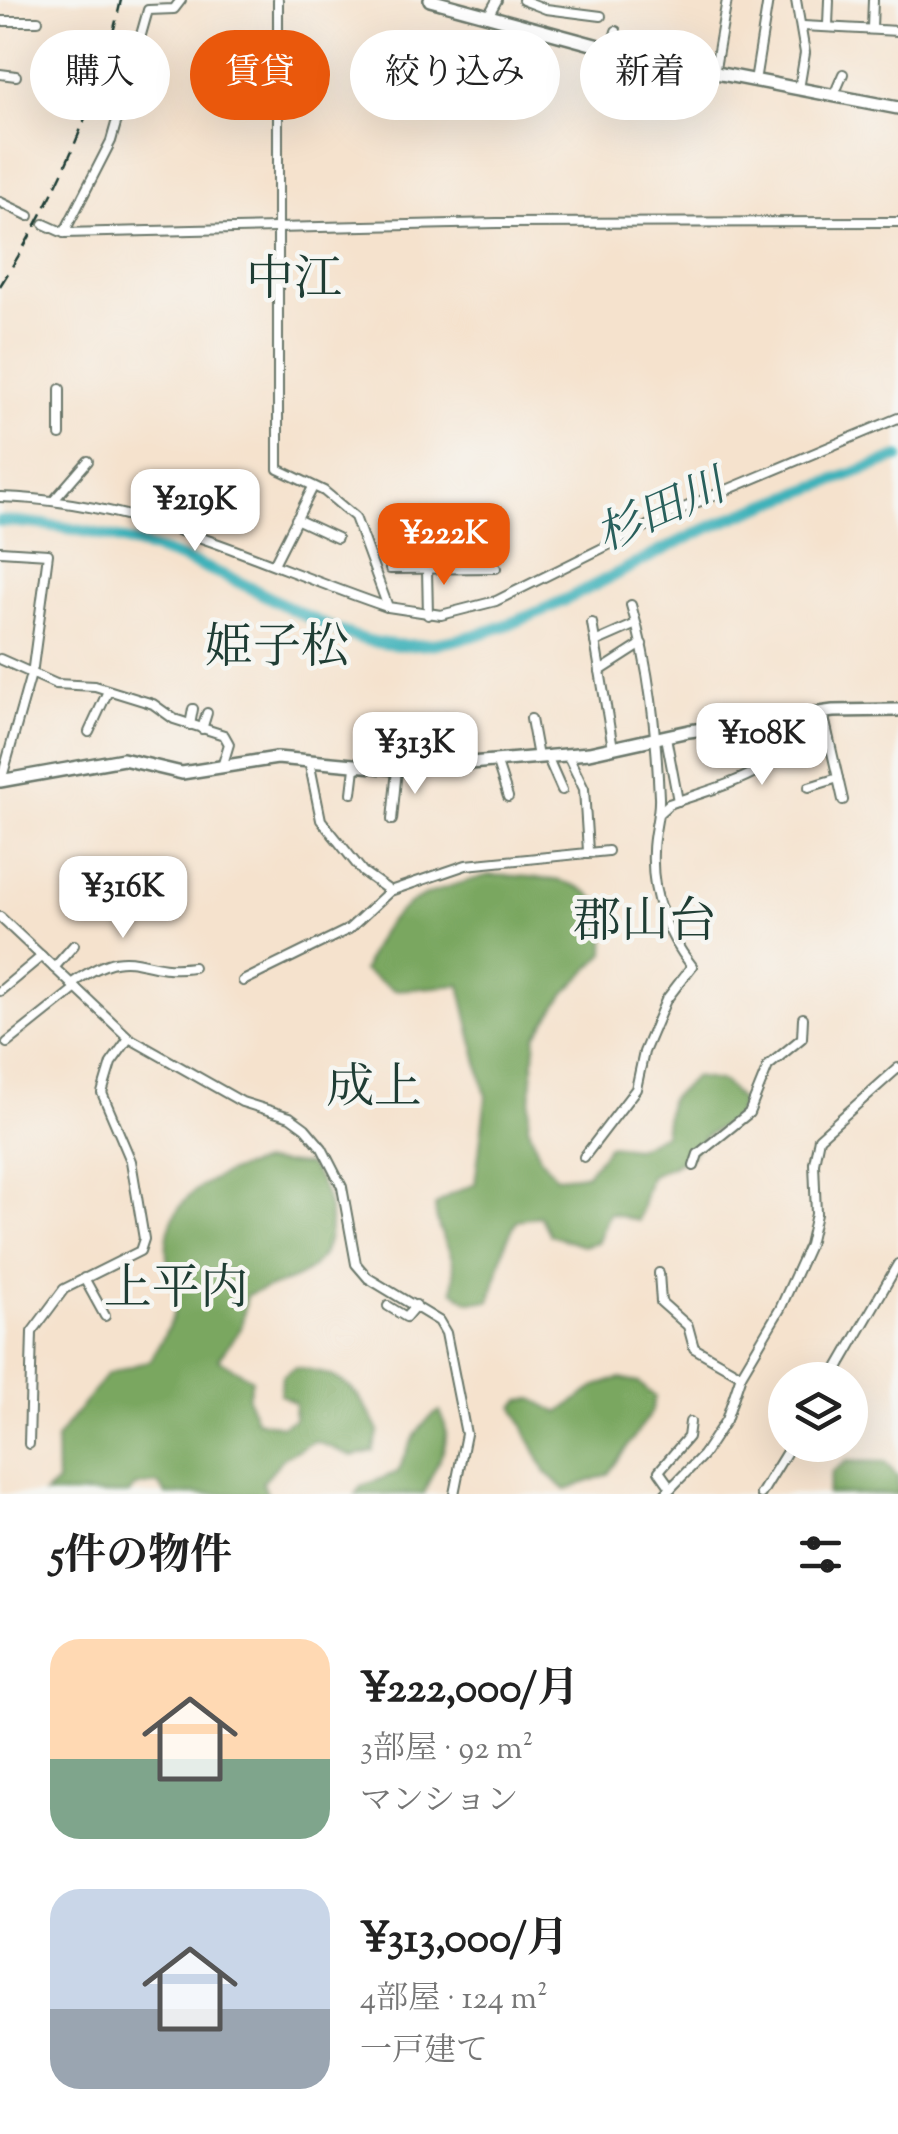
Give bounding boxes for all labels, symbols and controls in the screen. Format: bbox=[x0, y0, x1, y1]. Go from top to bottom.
chip: 購入 bbox=[30, 30, 170, 120]
chip: 賃貸 bbox=[190, 30, 330, 120]
chip: 絞り込み bbox=[350, 30, 560, 120]
chip: 新着 bbox=[580, 30, 720, 120]
district label: 中江 bbox=[246, 248, 342, 317]
water label: 杉田川 bbox=[587, 455, 741, 571]
pin: ¥219K bbox=[125, 469, 265, 554]
text: ¥219K bbox=[153, 478, 237, 524]
pin: ¥222K bbox=[374, 503, 514, 588]
text: ¥222K bbox=[400, 512, 488, 558]
district label: 姫子松 bbox=[205, 616, 349, 685]
pin: ¥108K bbox=[692, 703, 832, 788]
pin: ¥313K bbox=[345, 712, 485, 797]
text: ¥108K bbox=[718, 712, 806, 758]
text: ¥313K bbox=[375, 721, 455, 767]
pin: ¥316K bbox=[53, 856, 193, 941]
text: ¥316K bbox=[81, 865, 165, 911]
district label: 郡山台 bbox=[573, 890, 717, 959]
district label: 成上 bbox=[326, 1056, 422, 1125]
district label: 上平内 bbox=[104, 1257, 248, 1326]
map controls bbox=[768, 1362, 868, 1462]
button: layers bbox=[768, 1362, 868, 1462]
icon: filters bbox=[793, 1527, 848, 1582]
text: 5件の物件 bbox=[50, 1528, 232, 1588]
text: ¥222,000/月 bbox=[360, 1661, 579, 1721]
icon: home bbox=[130, 1679, 250, 1799]
text: 3部屋 · 92 m² bbox=[360, 1727, 533, 1773]
text: マンション bbox=[360, 1779, 519, 1825]
text: ¥313,000/月 bbox=[360, 1911, 569, 1971]
icon: home bbox=[130, 1929, 250, 2049]
text: 4部屋 · 124 m² bbox=[360, 1977, 548, 2023]
text: 一戸建て bbox=[360, 2029, 488, 2075]

